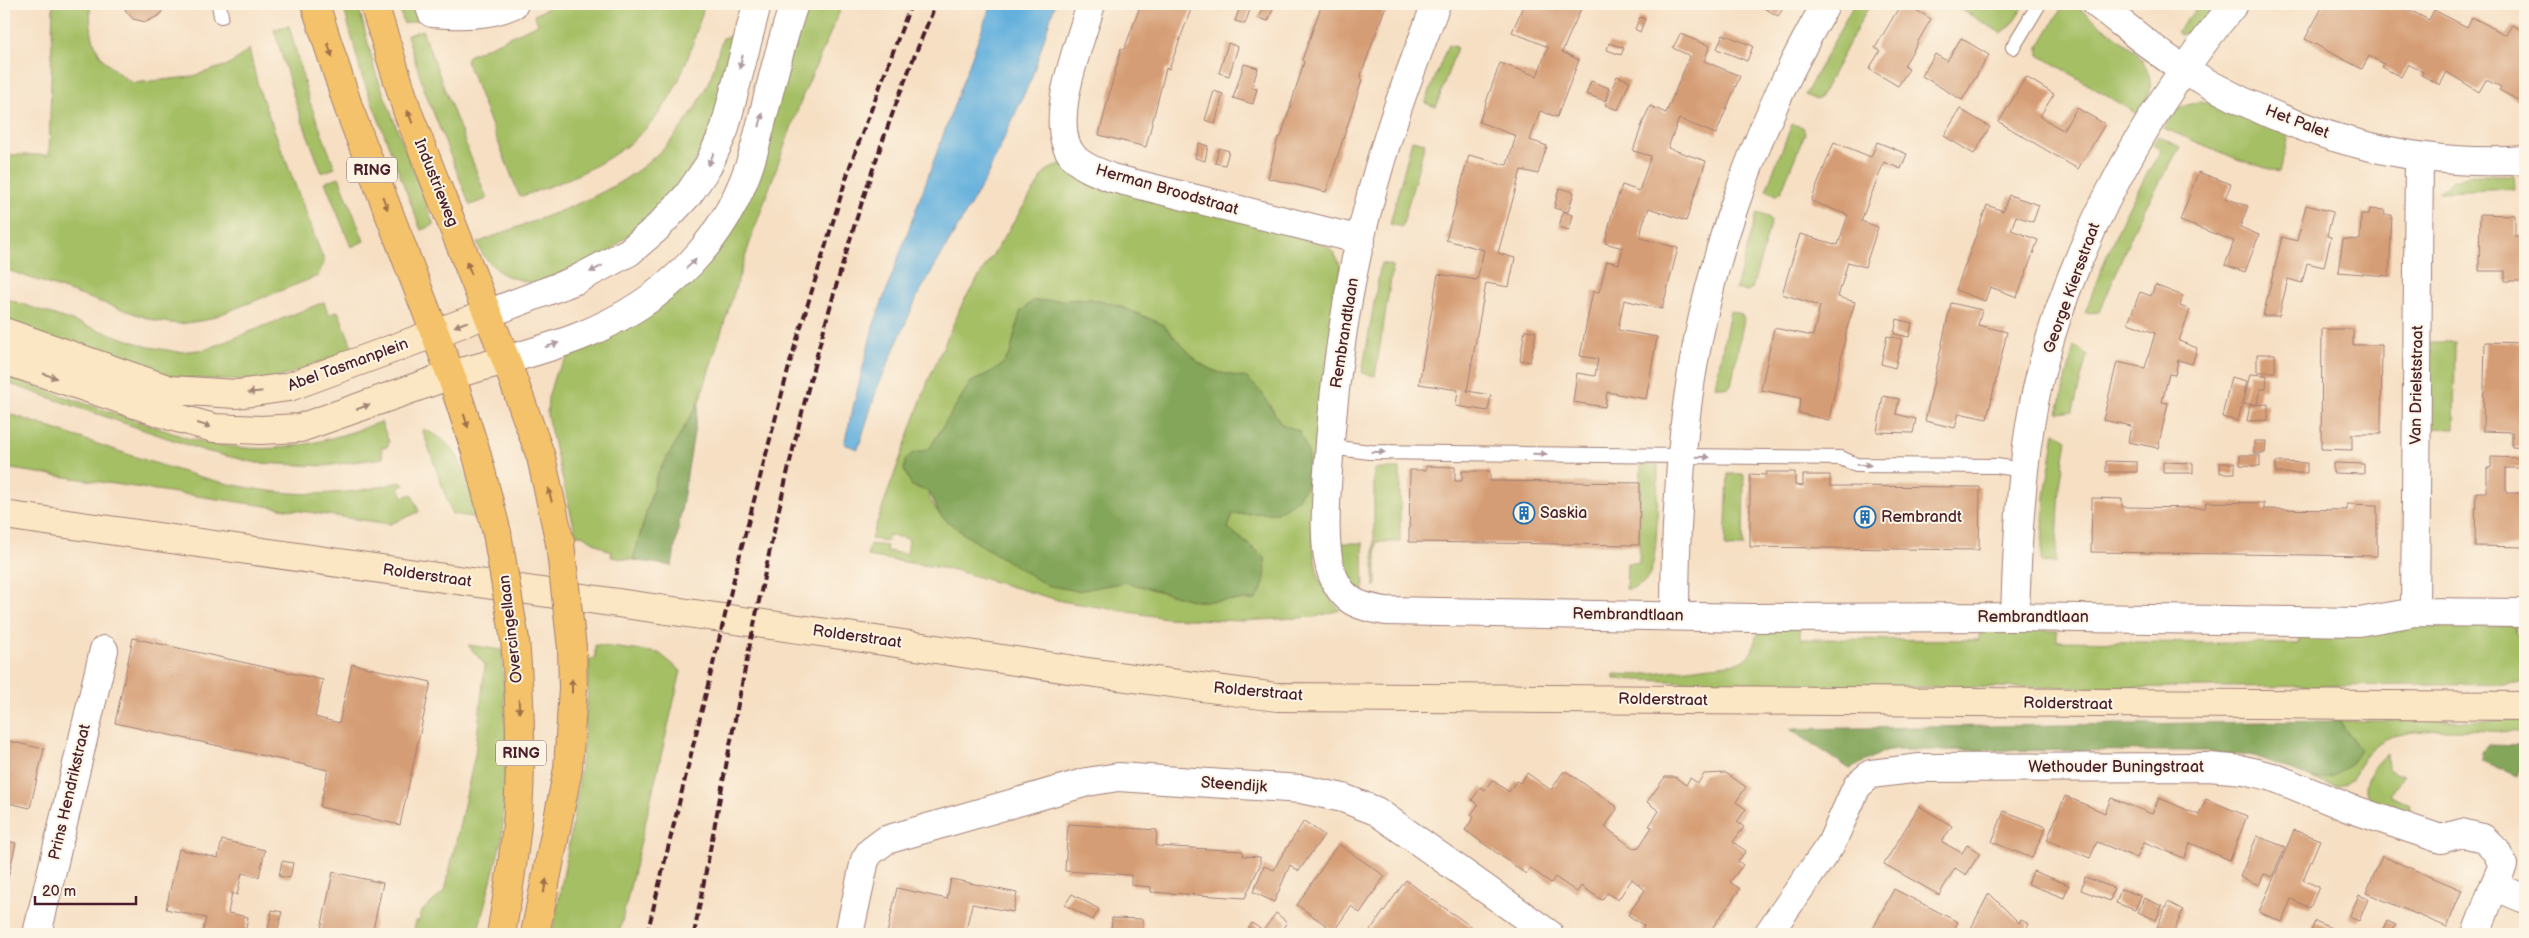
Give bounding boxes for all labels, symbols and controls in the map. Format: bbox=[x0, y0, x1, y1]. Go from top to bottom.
one-way arrow bbox=[327, 43, 334, 58]
one-way arrow bbox=[737, 54, 745, 69]
street label: Het Palet bbox=[2262, 101, 2332, 143]
one-way arrow bbox=[406, 109, 414, 124]
one-way arrow bbox=[757, 113, 765, 128]
street label: Industrieweg bbox=[410, 136, 462, 230]
one-way arrow bbox=[707, 152, 715, 166]
road number: RING bbox=[347, 158, 397, 182]
street label: Herman Broodstraat bbox=[1093, 161, 1241, 220]
one-way arrow bbox=[382, 196, 390, 210]
street label: George Kiersstraat bbox=[2040, 220, 2104, 356]
one-way arrow bbox=[684, 258, 696, 270]
one-way arrow bbox=[465, 261, 472, 276]
one-way arrow bbox=[589, 265, 603, 273]
street label: Rembrandtlaan bbox=[1327, 276, 1363, 390]
one-way arrow bbox=[453, 321, 468, 328]
street label: Van Drielststraat bbox=[2406, 325, 2428, 445]
street label: Abel Tasmanplein bbox=[285, 334, 411, 396]
one-way arrow bbox=[545, 341, 560, 349]
one-way arrow bbox=[43, 372, 58, 380]
one-way arrow bbox=[247, 388, 263, 396]
one-way arrow bbox=[356, 402, 370, 410]
one-way arrow bbox=[462, 414, 470, 429]
one-way arrow bbox=[197, 422, 212, 430]
one-way arrow bbox=[1370, 448, 1386, 456]
one-way arrow bbox=[1532, 450, 1548, 458]
one-way arrow bbox=[1695, 453, 1711, 461]
one-way arrow bbox=[1856, 461, 1872, 469]
one-way arrow bbox=[546, 487, 554, 502]
building icon: Saskia bbox=[1512, 501, 1536, 525]
place label: Saskia bbox=[1540, 504, 1587, 523]
building icon: Rembrandt bbox=[1853, 505, 1877, 529]
place label: Rembrandt bbox=[1881, 508, 1962, 527]
street label: Rolderstraat bbox=[381, 560, 473, 592]
street label: Overcingellaan bbox=[495, 574, 527, 684]
street label: Rembrandtlaan bbox=[1572, 605, 1684, 625]
street label: Rembrandtlaan bbox=[1977, 608, 2089, 627]
street label: Rolderstraat bbox=[811, 621, 903, 653]
one-way arrow bbox=[568, 677, 576, 693]
street label: Rolderstraat bbox=[1213, 679, 1304, 705]
street label: Rolderstraat bbox=[1618, 690, 1708, 710]
street label: Rolderstraat bbox=[2023, 694, 2113, 714]
one-way arrow bbox=[516, 698, 524, 714]
street label: Prins Hendrikstraat bbox=[45, 722, 95, 862]
road number: RING bbox=[496, 740, 546, 766]
street label: Wethouder Buningstraat bbox=[2028, 758, 2204, 777]
street label: Steendijk bbox=[1200, 773, 1268, 797]
scale bar bbox=[35, 873, 136, 905]
one-way arrow bbox=[541, 879, 549, 894]
text: 20 m bbox=[42, 882, 76, 901]

